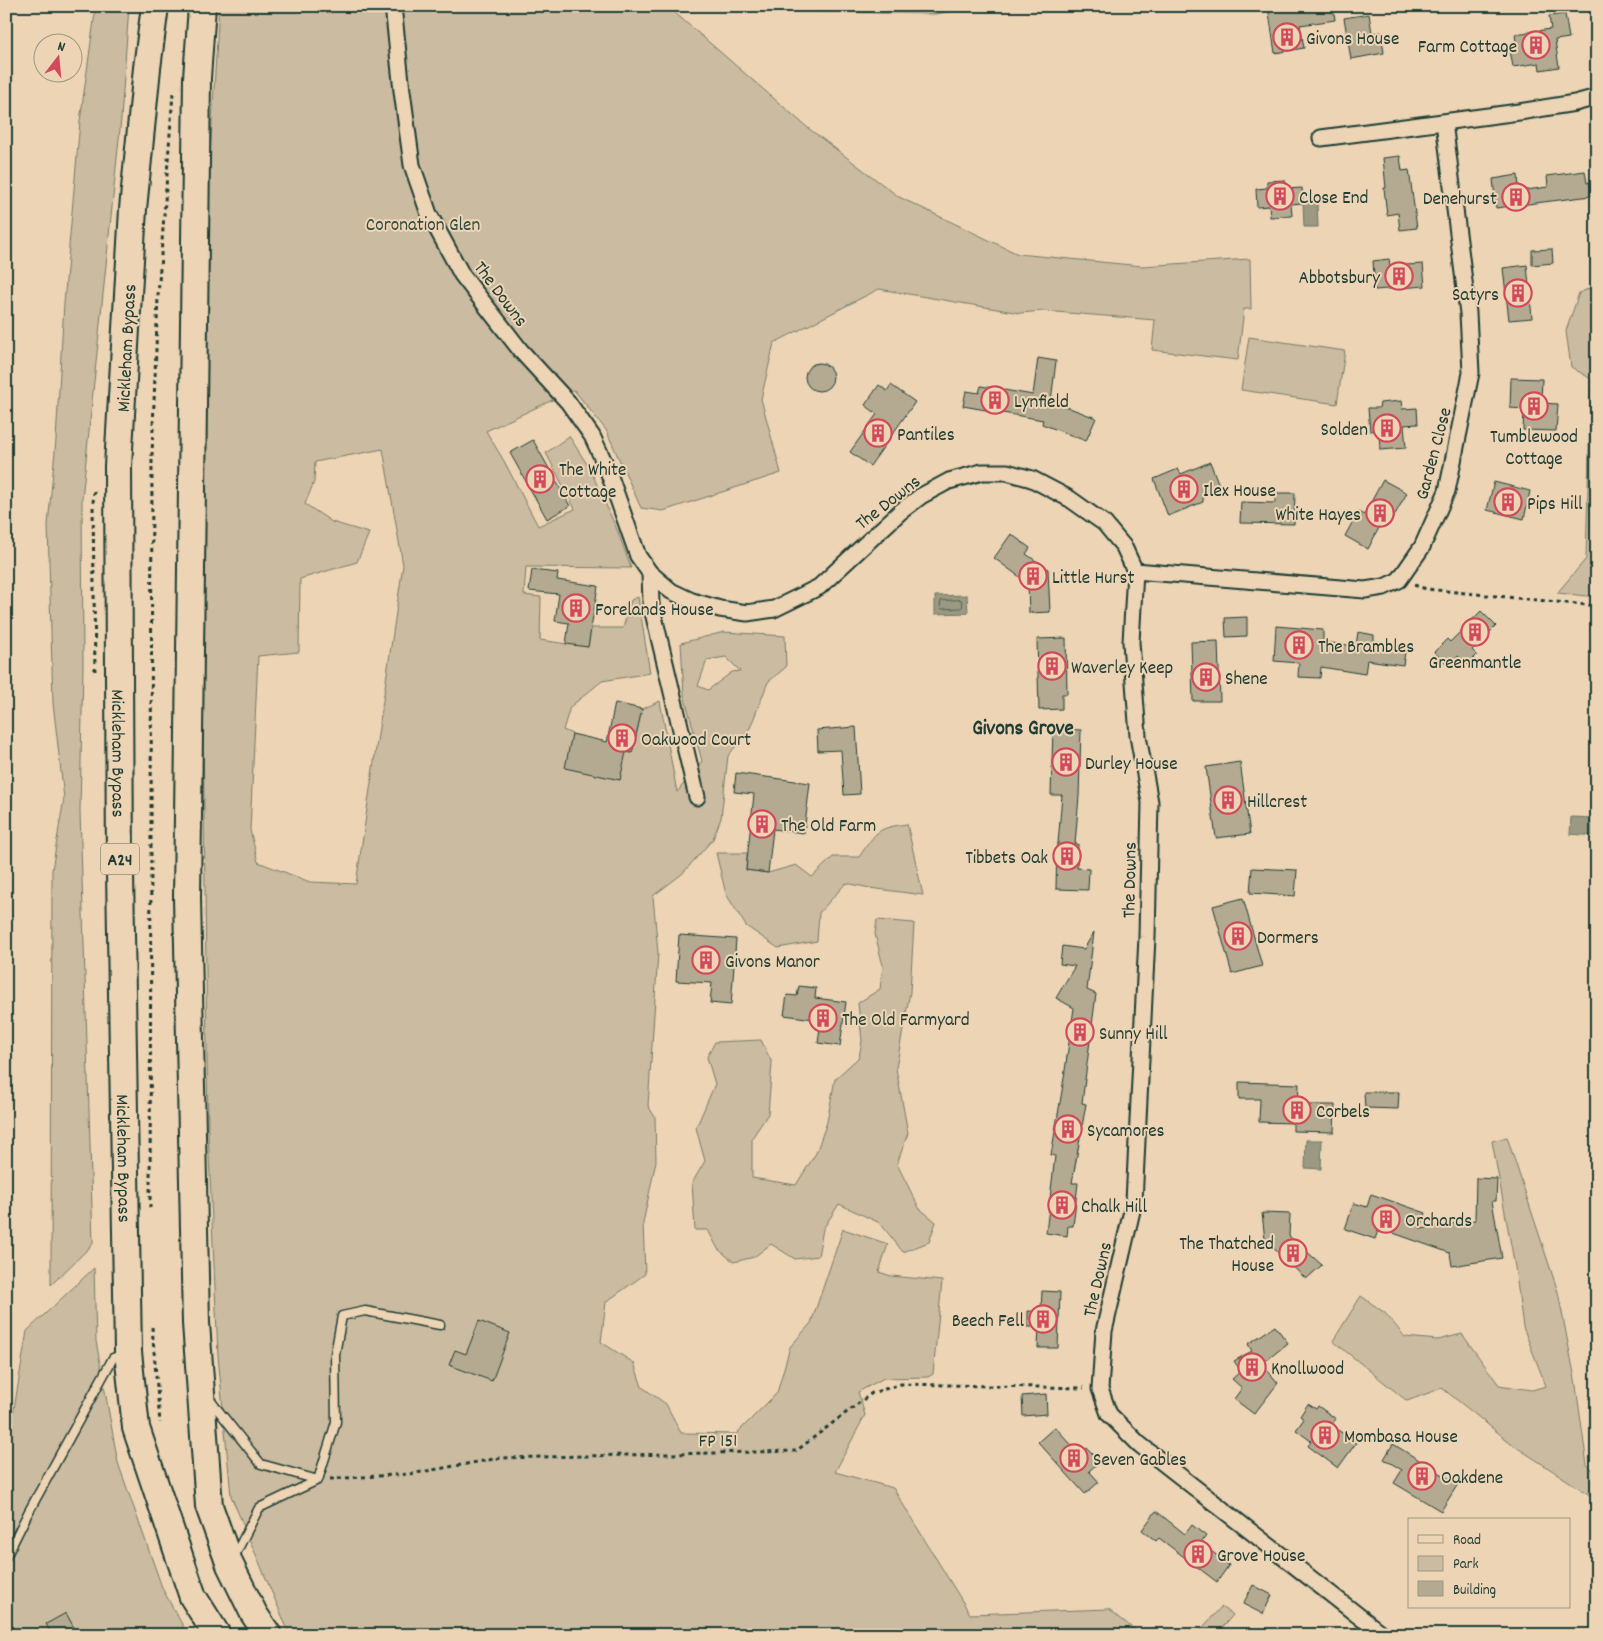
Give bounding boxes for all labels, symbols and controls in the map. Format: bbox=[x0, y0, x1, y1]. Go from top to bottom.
building icon: Givons House bbox=[1272, 22, 1302, 52]
place label: Givons House bbox=[1306, 27, 1399, 54]
building icon: Farm Cottage bbox=[1521, 30, 1551, 60]
north arrow bbox=[32, 32, 82, 82]
place label: Farm Cottage bbox=[1418, 35, 1517, 62]
text: N bbox=[55, 37, 67, 58]
building icon: Close End bbox=[1265, 181, 1295, 211]
building icon: Denehurst bbox=[1501, 182, 1531, 212]
place label: Close End bbox=[1299, 186, 1368, 213]
place label: Denehurst bbox=[1423, 187, 1497, 214]
park label: Coronation Glen bbox=[366, 213, 480, 240]
street label: The Downs bbox=[465, 257, 533, 334]
building icon: Abbotsbury bbox=[1384, 261, 1414, 291]
place label: Abbotsbury bbox=[1299, 266, 1380, 293]
building icon: Satyrs bbox=[1503, 278, 1533, 308]
street label: Mickleham Bypass bbox=[112, 283, 145, 413]
place label: Satyrs bbox=[1452, 283, 1499, 310]
building icon: Lynfield bbox=[980, 385, 1010, 415]
place label: Lynfield bbox=[1014, 390, 1069, 417]
building icon: Tumblewood Cottage bbox=[1519, 391, 1549, 421]
street label: Garden Close bbox=[1410, 405, 1461, 503]
building icon: Solden bbox=[1372, 413, 1402, 443]
building icon: Pantiles bbox=[863, 418, 893, 448]
place label: Solden bbox=[1321, 418, 1368, 445]
place label: Pantiles bbox=[897, 423, 955, 450]
place label: Tumblewood Cottage bbox=[1490, 425, 1578, 474]
place label: The White Cottage bbox=[559, 458, 626, 507]
building icon: The White Cottage bbox=[525, 464, 555, 494]
street label: The Downs bbox=[851, 470, 928, 538]
building icon: Ilex House bbox=[1169, 474, 1199, 504]
place label: Ilex House bbox=[1203, 479, 1276, 506]
building icon: Pips Hill bbox=[1493, 487, 1523, 517]
place label: Pips Hill bbox=[1527, 492, 1583, 519]
building icon: White Hayes bbox=[1365, 498, 1395, 528]
place label: White Hayes bbox=[1275, 503, 1361, 530]
building icon: Little Hurst bbox=[1018, 561, 1048, 591]
place label: Little Hurst bbox=[1052, 566, 1134, 593]
building icon: Forelands House bbox=[561, 593, 591, 623]
place label: Forelands House bbox=[595, 598, 714, 625]
building icon: Greenmantle bbox=[1460, 617, 1490, 647]
building icon: The Brambles bbox=[1284, 630, 1314, 660]
place label: The Brambles bbox=[1318, 635, 1414, 662]
building icon: Waverley Keep bbox=[1037, 651, 1067, 681]
place label: Greenmantle bbox=[1429, 651, 1521, 678]
place label: Waverley Keep bbox=[1071, 656, 1173, 683]
building icon: Shene bbox=[1191, 662, 1221, 692]
place label: Shene bbox=[1225, 667, 1268, 694]
street label: Mickleham Bypass bbox=[102, 689, 130, 818]
district label: Givons Grove bbox=[972, 715, 1074, 745]
building icon: Oakwood Court bbox=[607, 723, 637, 753]
place label: Oakwood Court bbox=[641, 728, 751, 755]
building icon: Durley House bbox=[1051, 747, 1081, 777]
place label: Durley House bbox=[1085, 752, 1178, 779]
building icon: Hillcrest bbox=[1213, 785, 1243, 815]
place label: Hillcrest bbox=[1247, 790, 1307, 817]
building icon: The Old Farm bbox=[747, 809, 777, 839]
place label: The Old Farm bbox=[781, 814, 876, 841]
building icon: Tibbets Oak bbox=[1052, 841, 1082, 871]
street label: The Downs bbox=[1117, 842, 1146, 918]
road number: A24 bbox=[101, 844, 139, 874]
place label: Tibbets Oak bbox=[965, 846, 1048, 873]
building icon: Dormers bbox=[1223, 921, 1253, 951]
place label: Dormers bbox=[1257, 926, 1319, 953]
building icon: Givons Manor bbox=[691, 945, 721, 975]
place label: Givons Manor bbox=[725, 950, 820, 977]
building icon: The Old Farmyard bbox=[808, 1003, 838, 1033]
place label: The Old Farmyard bbox=[842, 1008, 970, 1035]
building icon: Sunny Hill bbox=[1065, 1017, 1095, 1047]
place label: Sunny Hill bbox=[1099, 1022, 1168, 1049]
street label: Mickleham Bypass bbox=[107, 1094, 136, 1223]
building icon: Corbels bbox=[1282, 1095, 1312, 1125]
place label: Corbels bbox=[1316, 1100, 1370, 1127]
building icon: Sycamores bbox=[1053, 1114, 1083, 1144]
place label: Sycamores bbox=[1087, 1119, 1165, 1146]
building icon: Chalk Hill bbox=[1047, 1190, 1077, 1220]
place label: Chalk Hill bbox=[1081, 1195, 1147, 1222]
building icon: Orchards bbox=[1371, 1204, 1401, 1234]
place label: Orchards bbox=[1405, 1209, 1472, 1236]
place label: The Thatched House bbox=[1179, 1232, 1274, 1281]
building icon: The Thatched House bbox=[1278, 1238, 1308, 1268]
street label: The Downs bbox=[1078, 1240, 1121, 1320]
building icon: Beech Fell bbox=[1028, 1304, 1058, 1334]
place label: Beech Fell bbox=[952, 1309, 1024, 1336]
building icon: Knollwood bbox=[1237, 1352, 1267, 1382]
place label: Knollwood bbox=[1271, 1357, 1344, 1384]
building icon: Mombasa House bbox=[1310, 1420, 1340, 1450]
place label: Mombasa House bbox=[1344, 1425, 1458, 1452]
street label: FP 151 bbox=[699, 1429, 738, 1456]
building icon: Seven Gables bbox=[1059, 1443, 1089, 1473]
place label: Seven Gables bbox=[1093, 1448, 1187, 1475]
building icon: Oakdene bbox=[1407, 1461, 1437, 1491]
place label: Oakdene bbox=[1441, 1466, 1503, 1493]
legend bbox=[1408, 1518, 1570, 1608]
text: Road bbox=[1453, 1530, 1481, 1552]
building icon: Grove House bbox=[1183, 1539, 1213, 1569]
place label: Grove House bbox=[1217, 1544, 1305, 1571]
text: Park bbox=[1453, 1554, 1479, 1576]
text: Building bbox=[1453, 1580, 1496, 1602]

